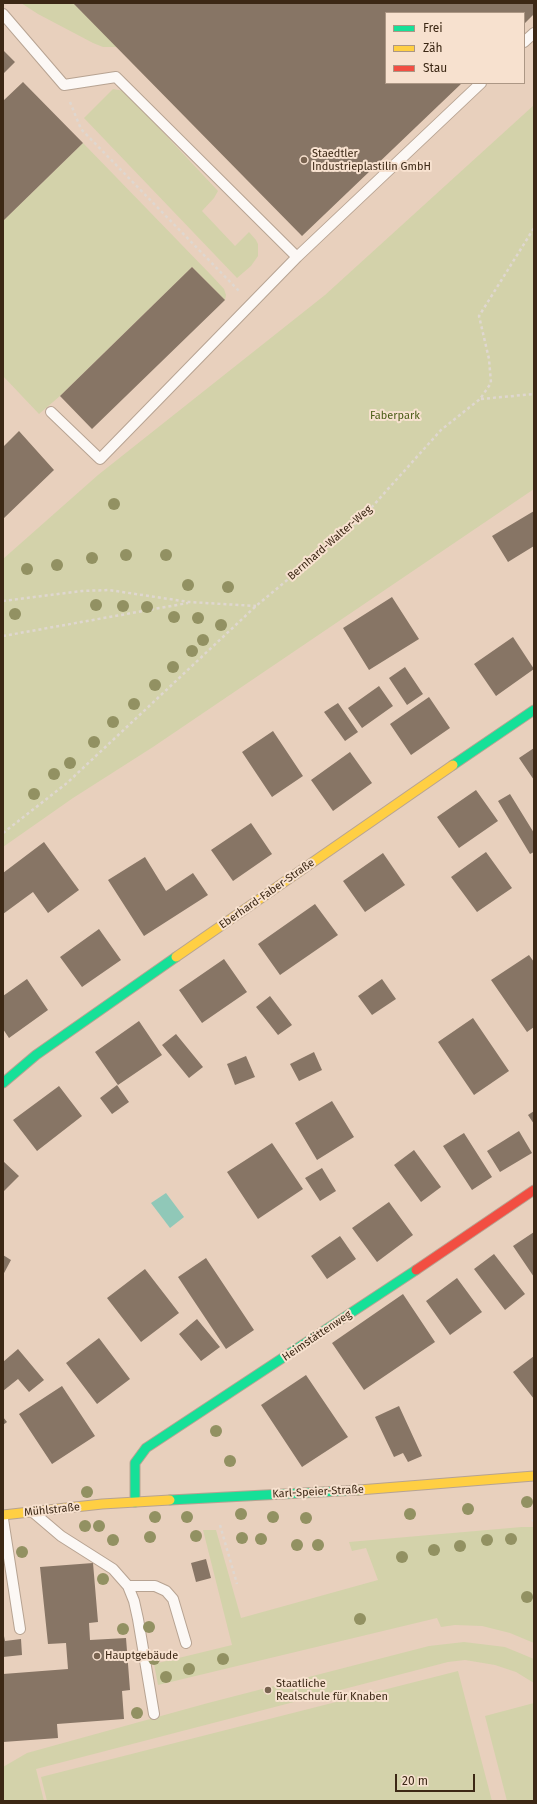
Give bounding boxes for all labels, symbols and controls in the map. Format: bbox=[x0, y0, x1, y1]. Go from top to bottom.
legend bbox=[385, 12, 525, 84]
text: Frei bbox=[423, 21, 443, 35]
text: Zäh bbox=[423, 41, 443, 55]
text: Stau bbox=[423, 61, 447, 75]
place label: Staedtler Industrieplastilin GmbH bbox=[312, 147, 431, 173]
marker: Staedtler Industrieplastilin GmbH bbox=[299, 155, 309, 165]
park label: Faberpark bbox=[370, 409, 420, 423]
street label: Bernhard-Walter-Weg bbox=[285, 503, 375, 583]
street label: Eberhard-Faber-Straße bbox=[217, 856, 317, 932]
street label: Heimstättenweg bbox=[280, 1308, 354, 1364]
street label: Karl-Speier-Straße bbox=[272, 1483, 364, 1501]
street label: Mühlstraße bbox=[23, 1501, 81, 1519]
place label: Hauptgebäude bbox=[105, 1649, 178, 1663]
marker: Hauptgebäude bbox=[92, 1651, 102, 1661]
place label: Staatliche Realschule für Knaben bbox=[276, 1677, 388, 1703]
marker: Staatliche Realschule für Knaben bbox=[263, 1685, 273, 1695]
scale bar bbox=[397, 1766, 477, 1792]
text: 20 m bbox=[402, 1774, 428, 1788]

